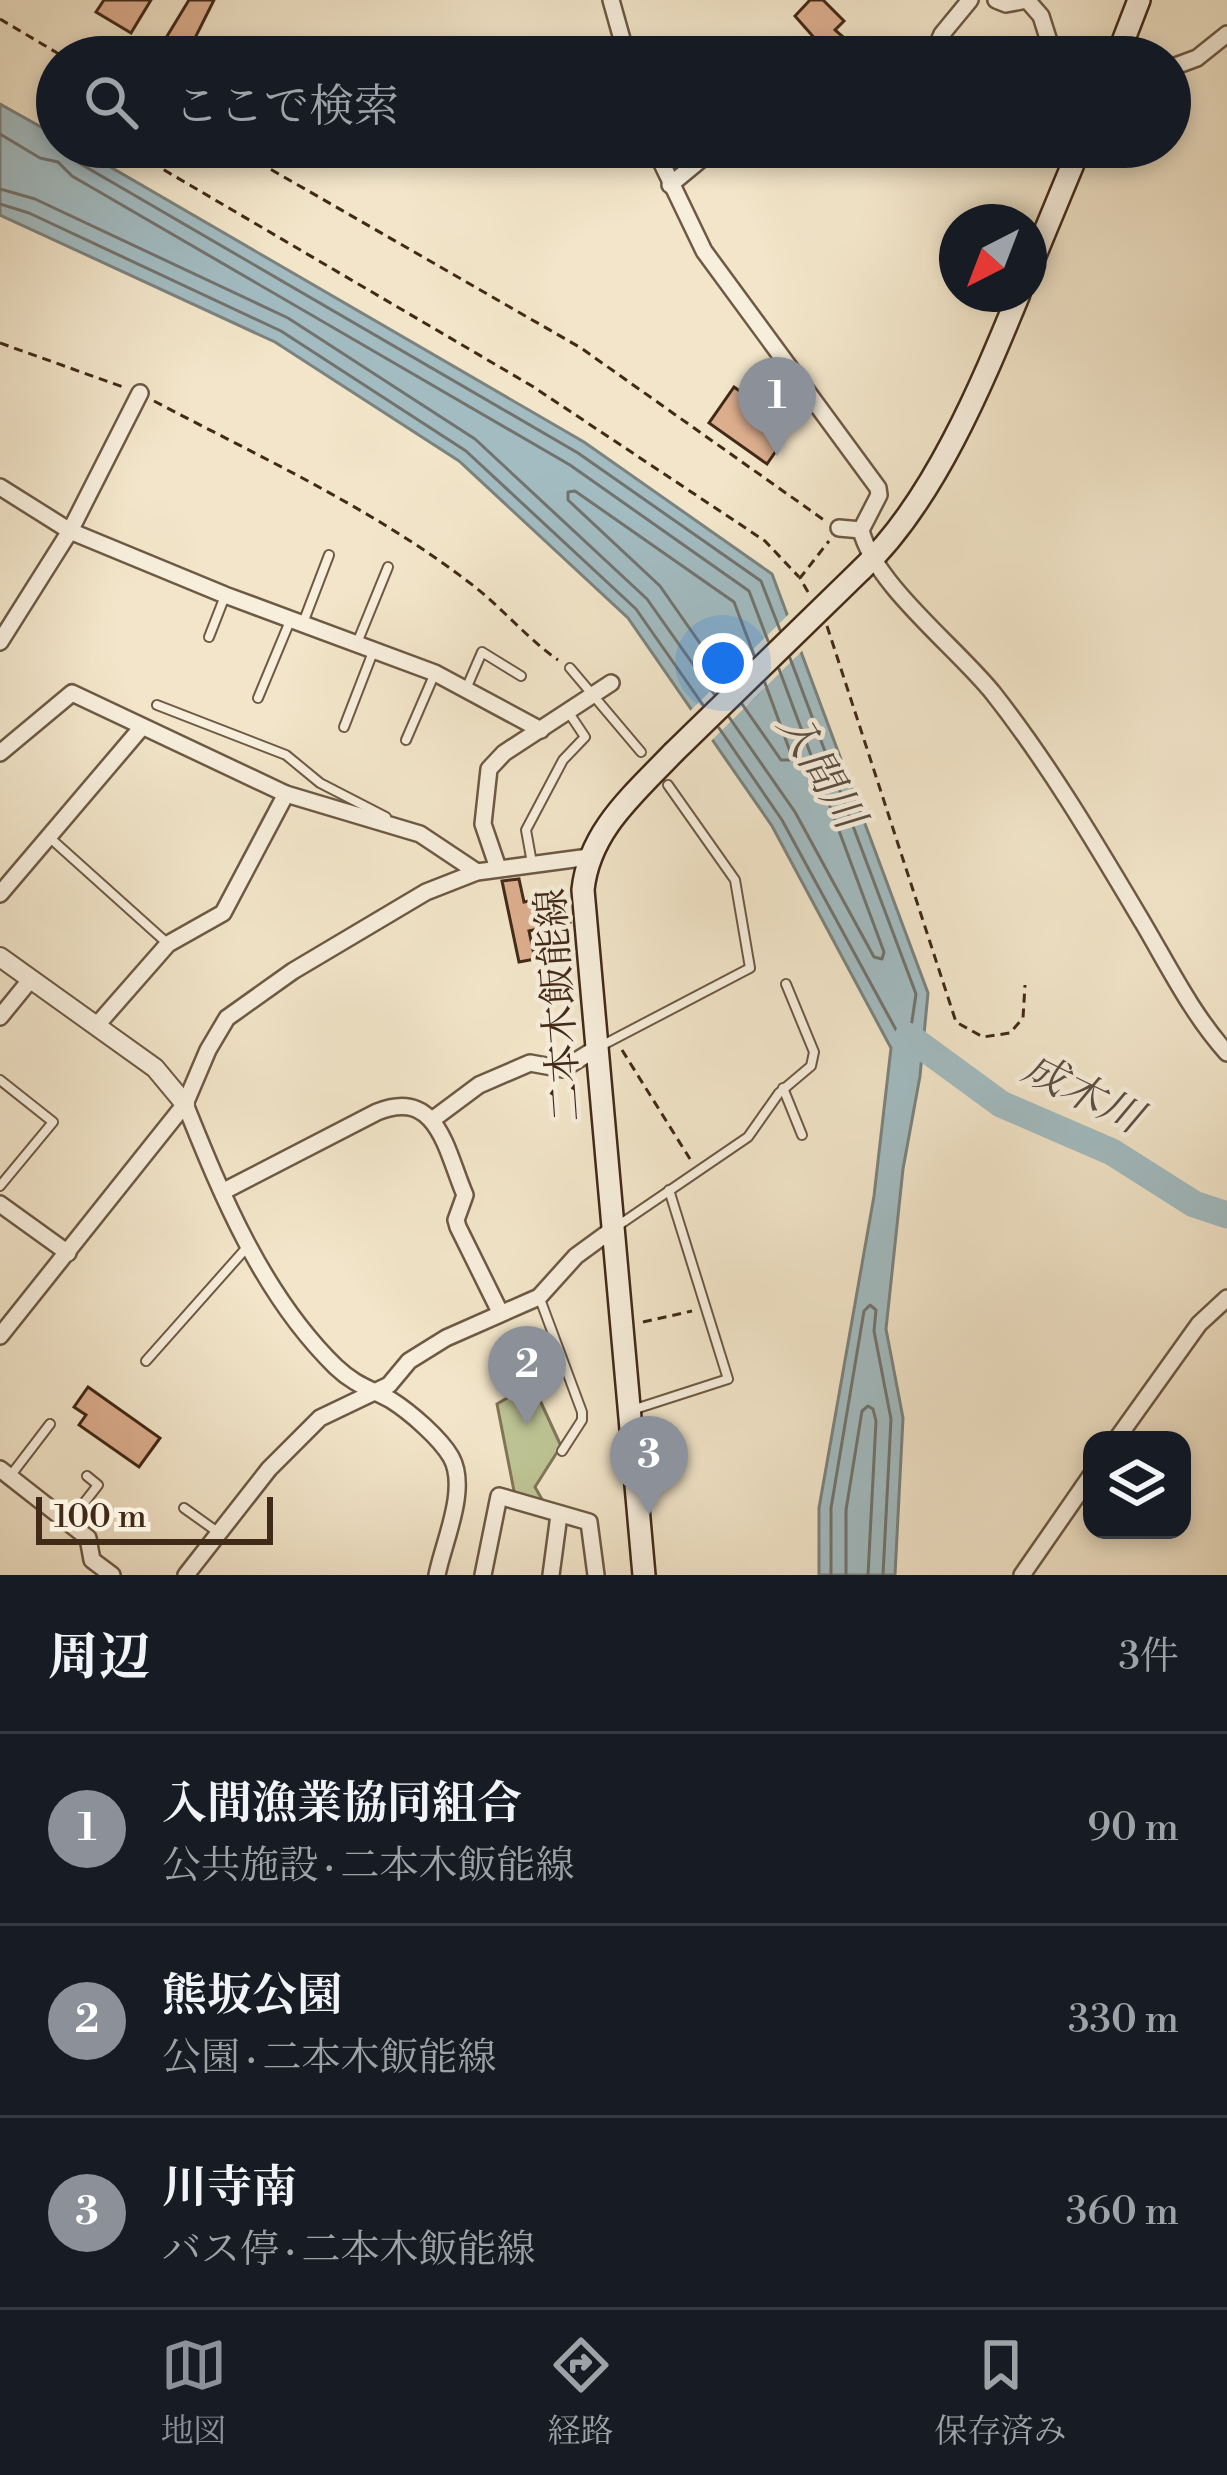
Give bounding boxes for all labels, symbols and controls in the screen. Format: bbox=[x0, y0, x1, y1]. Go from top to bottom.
search box bbox=[36, 36, 1191, 168]
icon: search bbox=[78, 69, 144, 135]
text: ここで検索 bbox=[174, 79, 399, 136]
north arrow bbox=[939, 204, 1047, 312]
pin: 1 bbox=[738, 357, 816, 456]
your location bbox=[693, 633, 753, 693]
water label: 入間川 bbox=[765, 703, 877, 842]
street label: 二本木飯能線 bbox=[527, 887, 593, 1123]
water label: 成木川 bbox=[1014, 1043, 1154, 1147]
pin: 2 bbox=[488, 1326, 566, 1425]
pin: 3 bbox=[610, 1416, 688, 1515]
map controls bbox=[1083, 1431, 1191, 1539]
button: layers bbox=[1083, 1431, 1191, 1539]
scale bar bbox=[36, 1491, 273, 1544]
text: 100 m bbox=[54, 1497, 147, 1538]
text: 周辺 bbox=[48, 1627, 150, 1691]
text: 3件 bbox=[1118, 1633, 1179, 1682]
text: 入間漁業協同組合 bbox=[162, 1776, 522, 1833]
text: 1 bbox=[78, 1804, 96, 1853]
text: 90 m bbox=[1087, 1804, 1179, 1853]
text: 公共施設 · 二本木飯能線 bbox=[162, 1842, 575, 1891]
text: 熊坂公園 bbox=[162, 1968, 342, 2025]
text: 2 bbox=[75, 1996, 99, 2045]
text: 330 m bbox=[1068, 1996, 1179, 2045]
text: 公園 · 二本木飯能線 bbox=[162, 2034, 497, 2083]
text: 川寺南 bbox=[162, 2160, 297, 2217]
text: 3 bbox=[75, 2188, 99, 2237]
text: 360 m bbox=[1066, 2188, 1179, 2237]
text: バス停 · 二本木飯能線 bbox=[162, 2226, 536, 2275]
tab: 地図 bbox=[161, 2332, 227, 2453]
tab: 経路 bbox=[548, 2332, 614, 2453]
tab: 保存済み bbox=[935, 2332, 1067, 2453]

